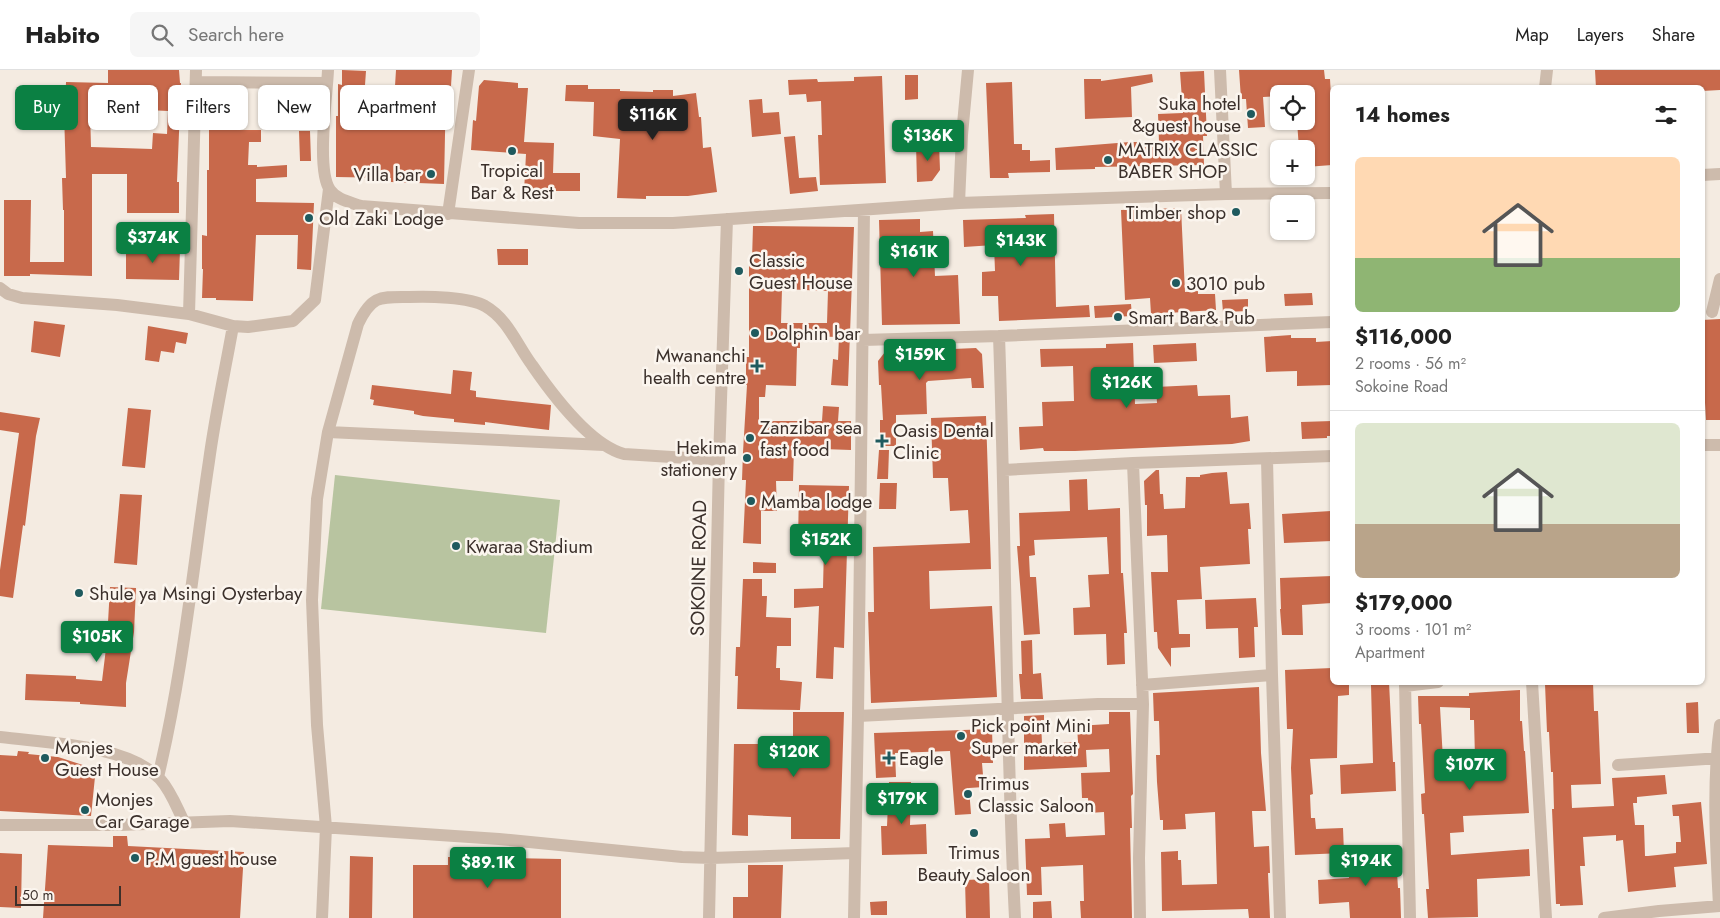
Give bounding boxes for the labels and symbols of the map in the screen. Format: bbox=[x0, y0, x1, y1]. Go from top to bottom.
place label: Suka hotel &guest house bbox=[1132, 90, 1241, 139]
pin: $116K bbox=[618, 98, 688, 141]
marker: Suka hotel &guest house bbox=[1245, 108, 1257, 120]
pin: $136K bbox=[893, 119, 963, 162]
place label: MATRIX CLASSIC BABER SHOP bbox=[1118, 136, 1258, 185]
marker: Tropical Bar & Rest bbox=[506, 145, 518, 157]
marker: MATRIX CLASSIC BABER SHOP bbox=[1102, 154, 1114, 166]
place label: Tropical Bar & Rest bbox=[470, 157, 554, 206]
place label: Villa bar bbox=[353, 161, 421, 188]
marker: Villa bar bbox=[425, 168, 437, 180]
place label: Timber shop bbox=[1126, 199, 1226, 226]
place label: Old Zaki Lodge bbox=[319, 205, 444, 232]
marker: Timber shop bbox=[1230, 206, 1242, 218]
marker: Old Zaki Lodge bbox=[303, 212, 315, 224]
pin: $374K bbox=[118, 222, 188, 264]
pin: $143K bbox=[986, 224, 1056, 267]
pin: $161K bbox=[879, 236, 949, 278]
place label: Classic Guest House bbox=[749, 247, 853, 296]
marker: Classic Guest House bbox=[733, 265, 745, 277]
place label: 3010 pub bbox=[1186, 270, 1265, 297]
marker: 3010 pub bbox=[1170, 277, 1182, 289]
place label: Smart Bar& Pub bbox=[1128, 304, 1255, 331]
marker: Smart Bar& Pub bbox=[1112, 311, 1124, 323]
place label: Dolphin bar bbox=[765, 320, 861, 347]
marker: Dolphin bar bbox=[749, 327, 761, 339]
pin: $159K bbox=[885, 338, 955, 381]
place label: Mwananchi health centre bbox=[643, 342, 746, 391]
marker: Mwananchi health centre bbox=[750, 359, 764, 373]
pin: $126K bbox=[1092, 366, 1162, 409]
place label: Zanzibar sea fast food bbox=[760, 414, 862, 463]
place label: Oasis Dental Clinic bbox=[893, 417, 994, 466]
marker: Zanzibar sea fast food bbox=[744, 432, 756, 444]
place label: Hekima stationery bbox=[661, 434, 738, 483]
marker: Oasis Dental Clinic bbox=[875, 434, 889, 448]
marker: Hekima stationery bbox=[741, 452, 753, 464]
place label: Mamba lodge bbox=[761, 488, 872, 515]
marker: Mamba lodge bbox=[745, 495, 757, 507]
street label: SOKOINE ROAD bbox=[684, 500, 713, 636]
pin: $152K bbox=[791, 524, 861, 566]
place label: Kwaraa Stadium bbox=[466, 533, 593, 560]
marker: Kwaraa Stadium bbox=[450, 540, 462, 552]
place label: Shule ya Msingi Oysterbay bbox=[89, 580, 303, 607]
marker: Shule ya Msingi Oysterbay bbox=[73, 587, 85, 599]
pin: $105K bbox=[62, 620, 132, 663]
place label: Pick point Mini Super market bbox=[971, 712, 1091, 761]
marker: Pick point Mini Super market bbox=[955, 730, 967, 742]
place label: Monjes Guest House bbox=[55, 734, 159, 783]
pin: $120K bbox=[759, 736, 829, 778]
place label: Eagle bbox=[899, 745, 944, 772]
pin: $107K bbox=[1435, 748, 1505, 791]
marker: Monjes Guest House bbox=[39, 752, 51, 764]
marker: Eagle bbox=[883, 752, 895, 764]
place label: Trimus Classic Saloon bbox=[978, 770, 1094, 819]
pin: $179K bbox=[867, 782, 937, 825]
place label: Monjes Car Garage bbox=[95, 786, 190, 835]
marker: Trimus Classic Saloon bbox=[962, 788, 974, 800]
marker: Monjes Car Garage bbox=[79, 804, 91, 816]
marker: Trimus Beauty Saloon bbox=[968, 827, 980, 839]
place label: Trimus Beauty Saloon bbox=[918, 839, 1030, 888]
pin: $194K bbox=[1331, 844, 1401, 887]
place label: P.M guest house bbox=[145, 845, 277, 872]
pin: $89.1K bbox=[447, 846, 529, 889]
marker: P.M guest house bbox=[129, 852, 141, 864]
scale bar bbox=[15, 883, 121, 906]

